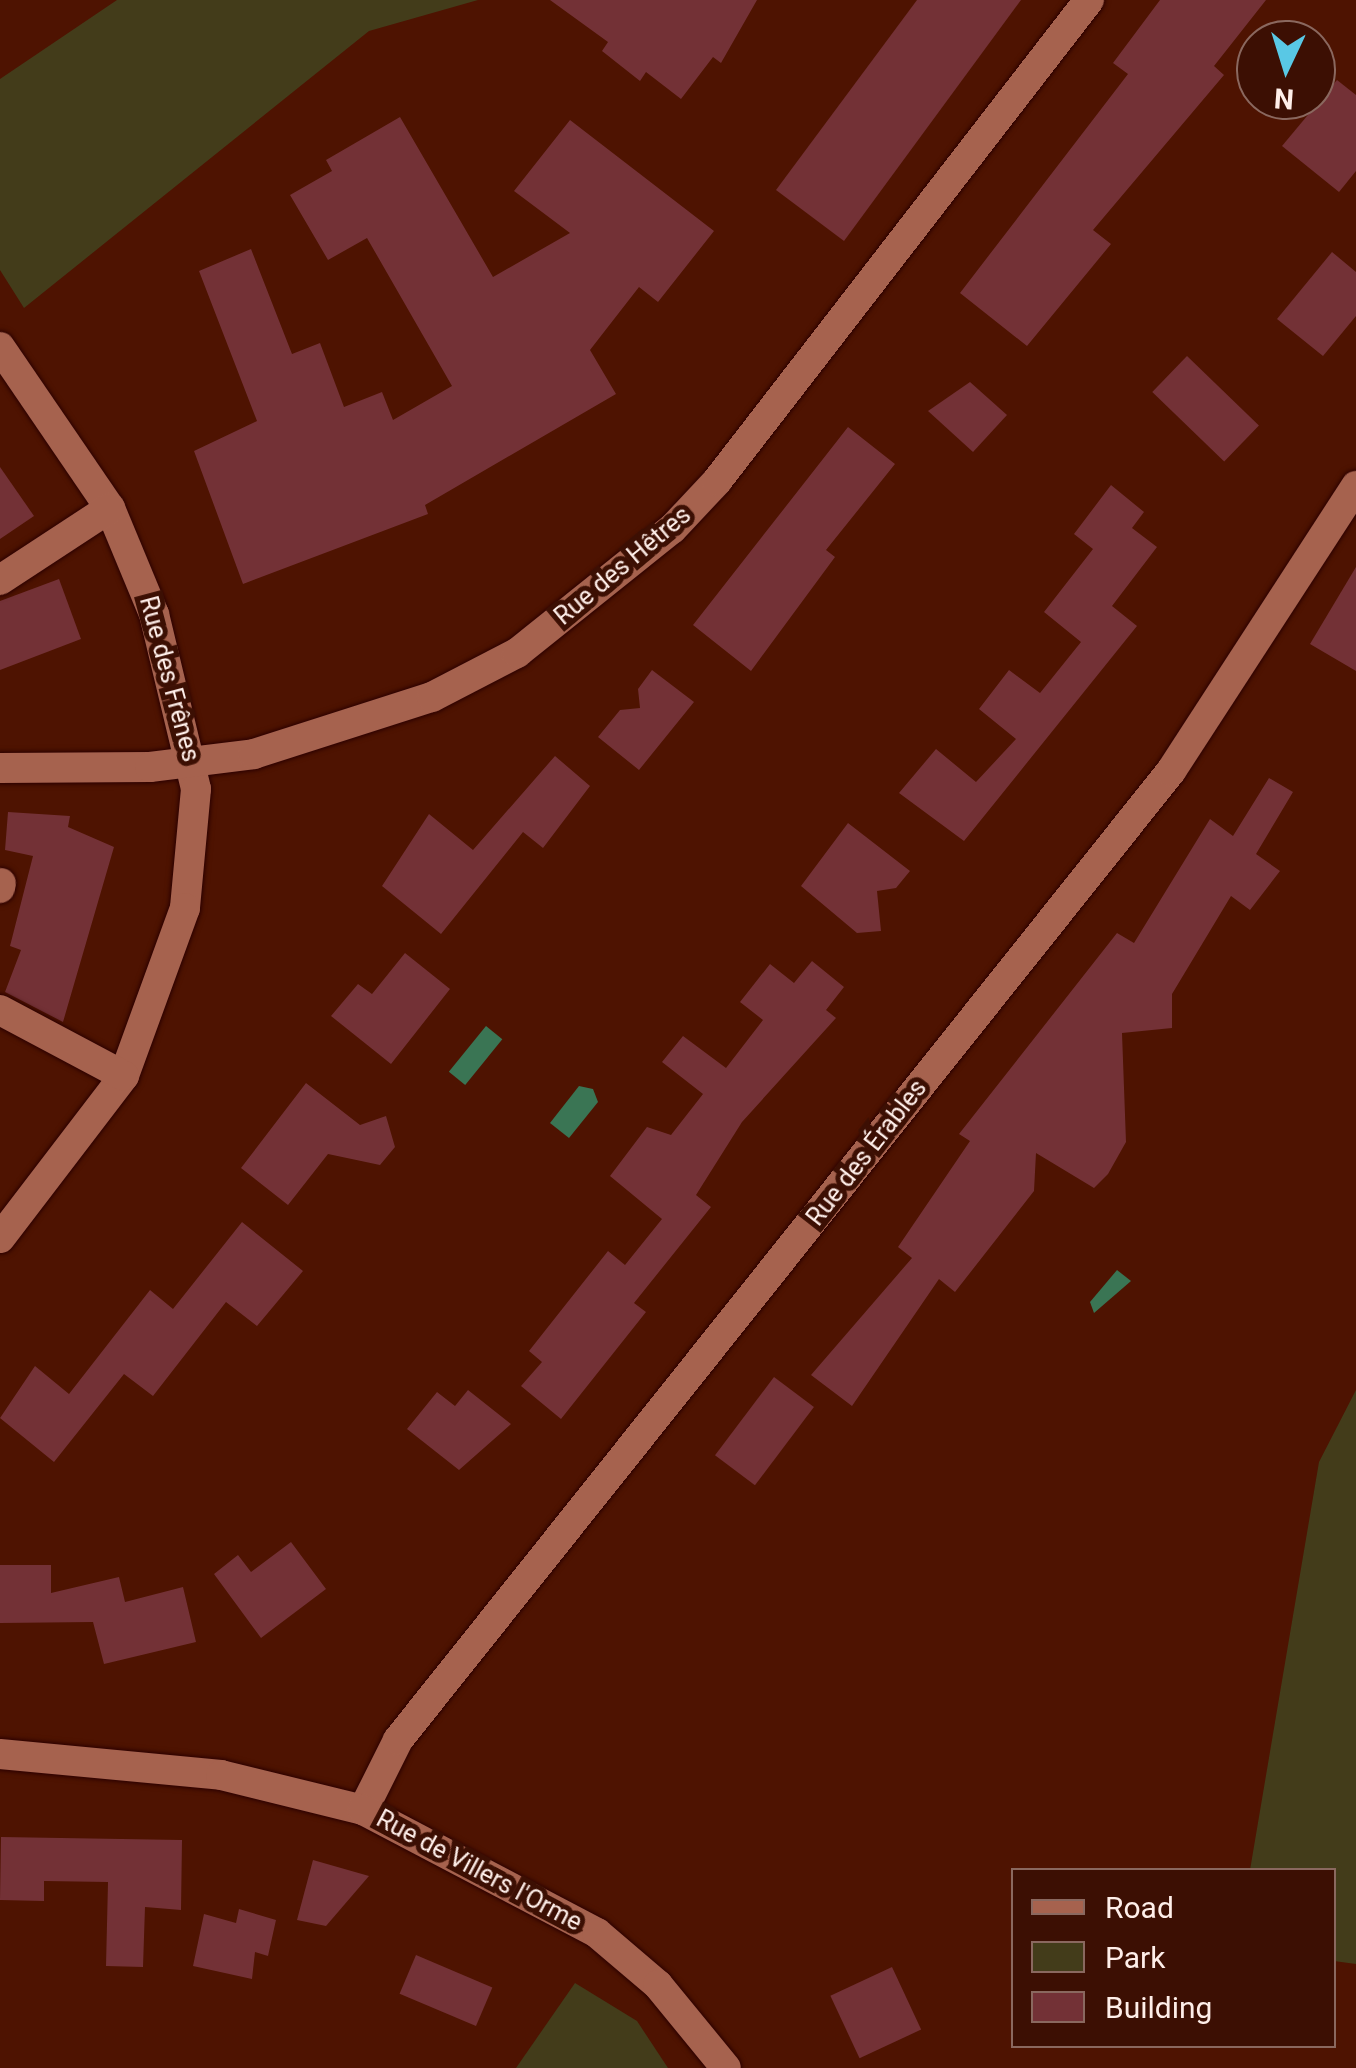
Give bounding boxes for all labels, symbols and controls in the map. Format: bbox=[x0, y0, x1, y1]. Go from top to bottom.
north arrow bbox=[1236, 20, 1336, 120]
text: N bbox=[1273, 81, 1295, 116]
street label: Rue des Hêtres bbox=[549, 500, 697, 632]
street label: Rue des Frênes bbox=[133, 593, 205, 765]
street label: Rue des Érables bbox=[801, 1074, 933, 1232]
street label: Rue de Villers l'Orme bbox=[371, 1804, 587, 1938]
legend bbox=[1011, 1868, 1336, 2048]
text: Road bbox=[1105, 1890, 1174, 1925]
text: Park bbox=[1105, 1940, 1165, 1975]
text: Building bbox=[1105, 1990, 1212, 2025]

